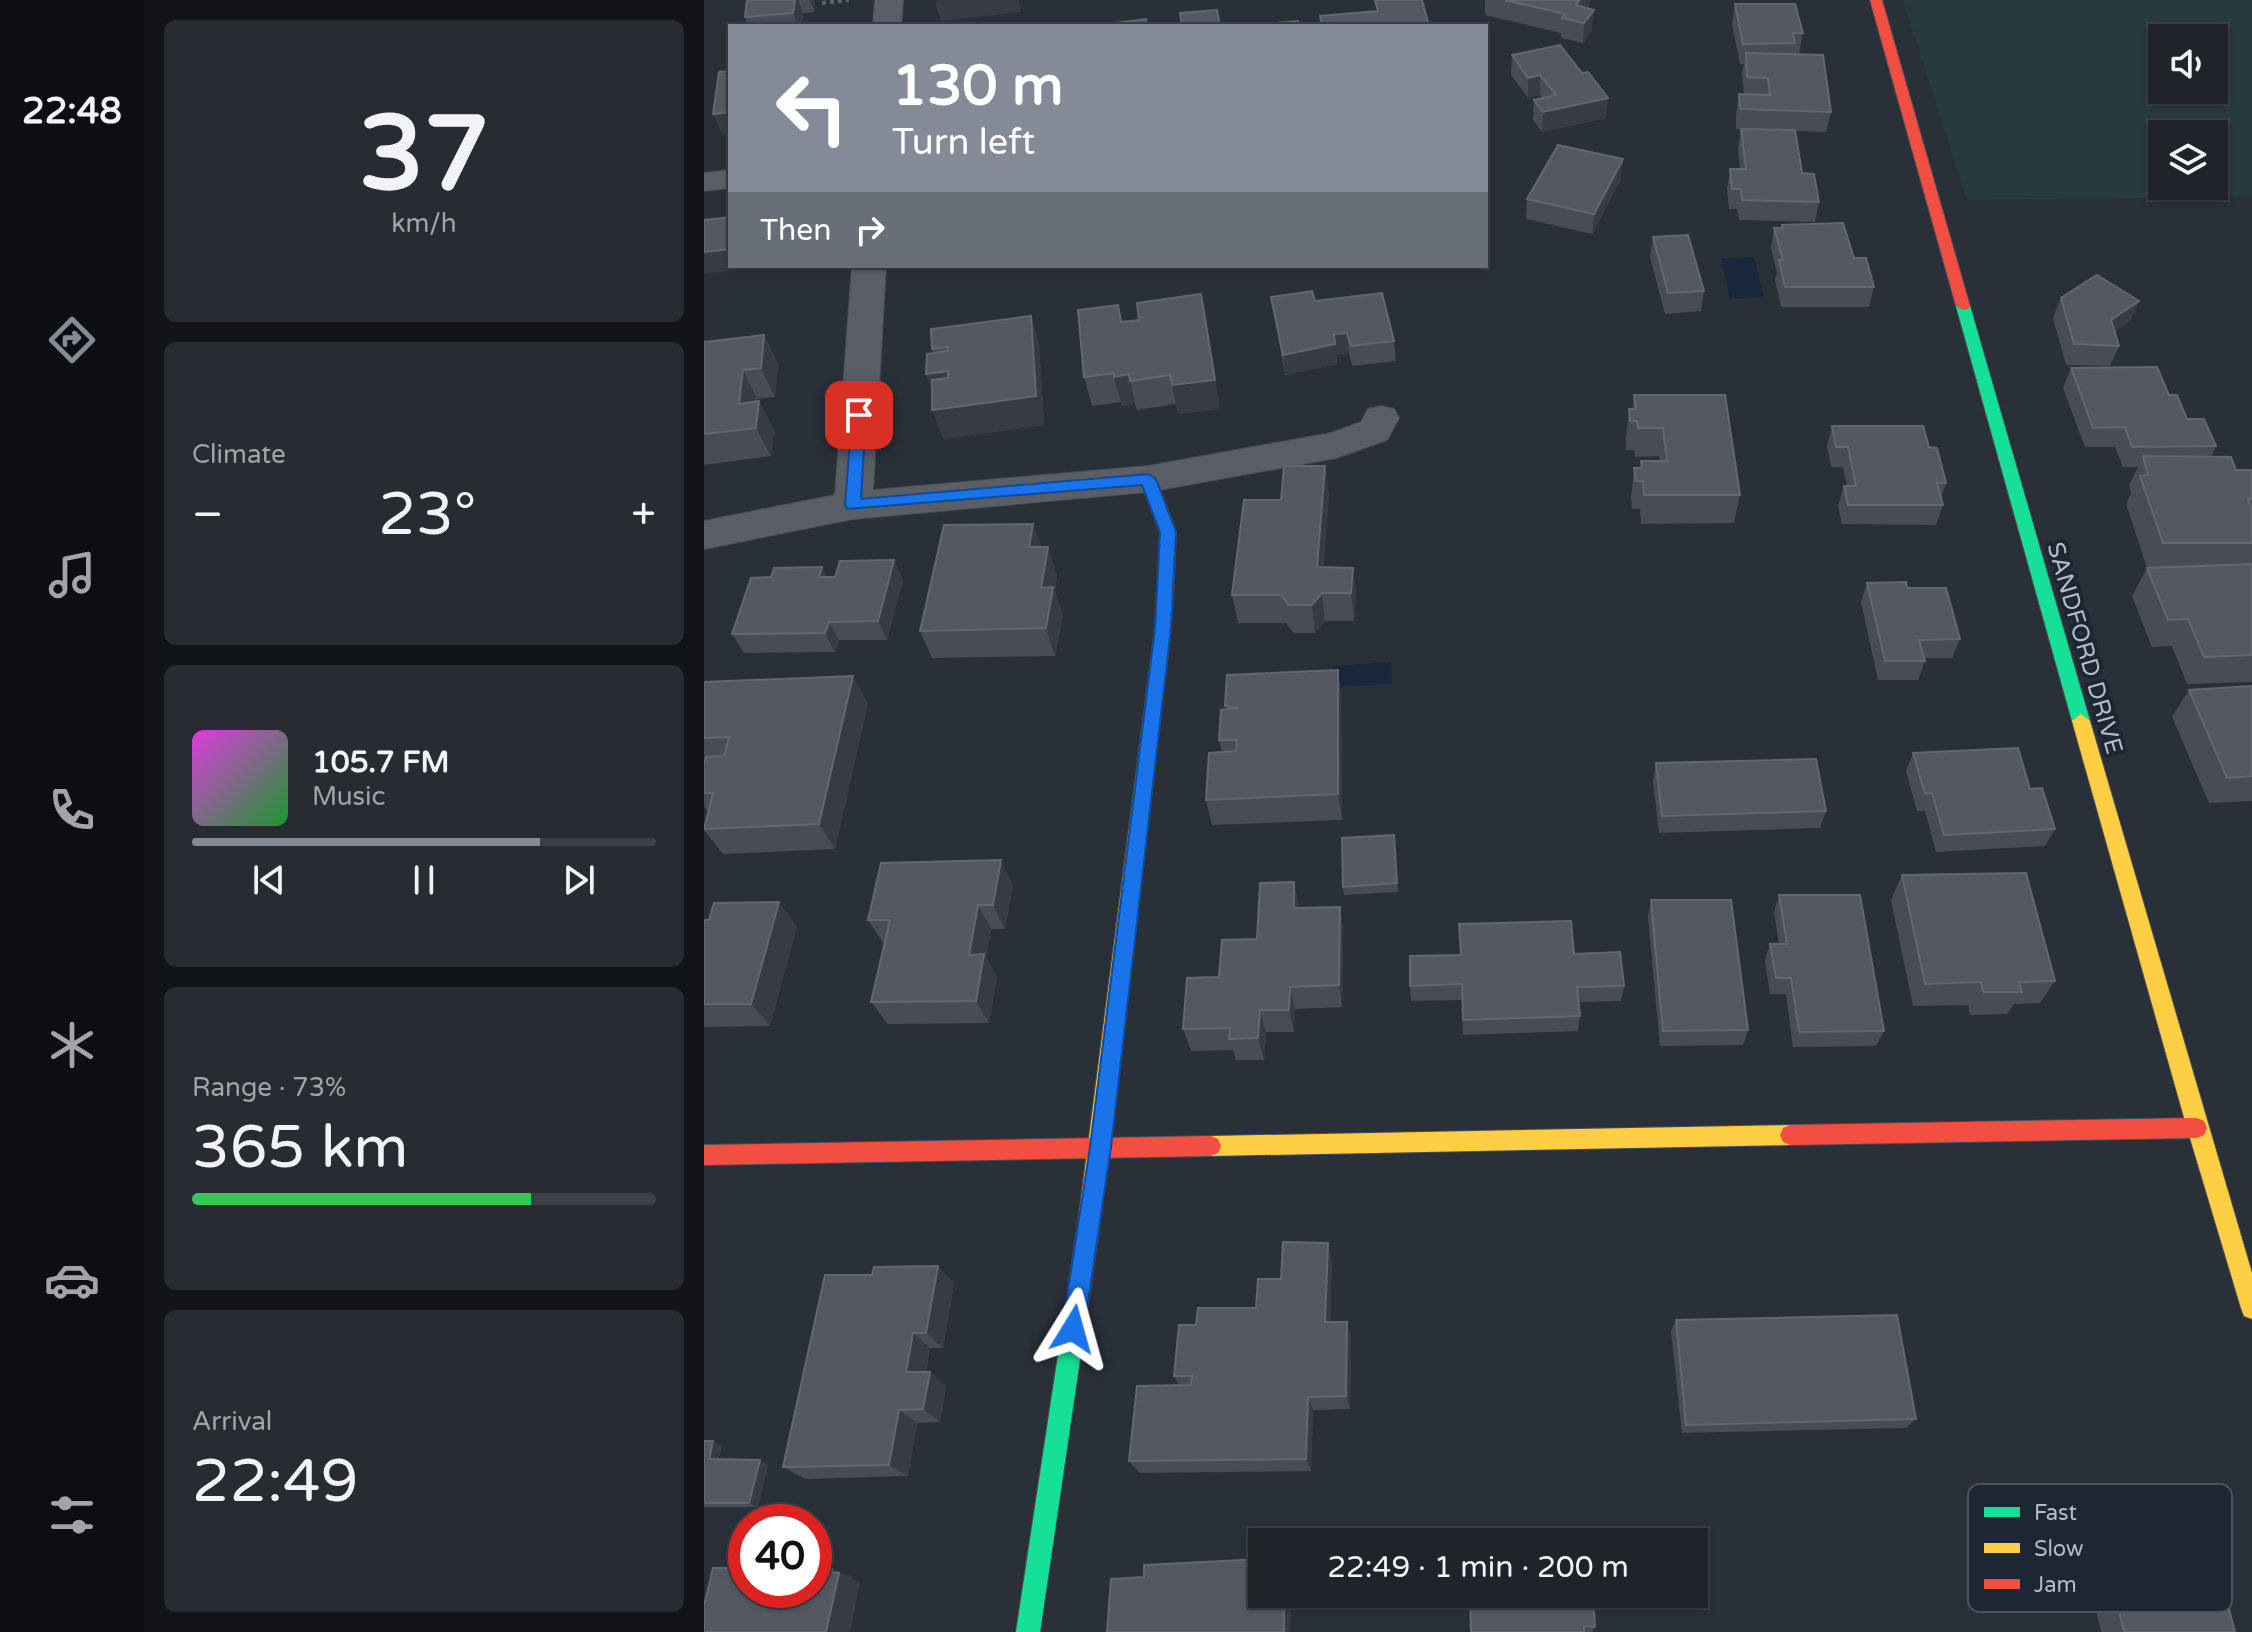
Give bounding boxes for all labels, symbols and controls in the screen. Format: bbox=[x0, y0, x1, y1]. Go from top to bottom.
map controls bbox=[2148, 24, 2228, 200]
button: sound bbox=[2148, 24, 2228, 104]
text: 130 m bbox=[892, 53, 1063, 120]
icon: left bbox=[760, 56, 864, 160]
text: 22:48 bbox=[22, 90, 122, 133]
text: 37 bbox=[359, 93, 489, 218]
button: layers bbox=[2148, 120, 2228, 200]
text: Turn left bbox=[892, 121, 1035, 164]
text: km/h bbox=[391, 208, 457, 239]
icon: right bbox=[848, 208, 892, 252]
text: Then bbox=[760, 212, 832, 249]
icon: directions bbox=[44, 312, 100, 368]
pin bbox=[825, 381, 893, 449]
icon: arrive bbox=[837, 393, 881, 437]
text: Climate bbox=[192, 439, 286, 470]
text: 23° bbox=[378, 479, 476, 551]
text: − bbox=[192, 489, 223, 542]
text: + bbox=[631, 489, 656, 542]
street label: SANDFORD DRIVE bbox=[2040, 539, 2129, 757]
icon: music bbox=[44, 547, 100, 603]
text: 105.7 FM bbox=[312, 744, 450, 781]
text: Music bbox=[312, 781, 385, 812]
icon: phone bbox=[44, 782, 100, 838]
icon: previous bbox=[247, 858, 291, 902]
icon: pause bbox=[402, 858, 446, 902]
icon: next bbox=[557, 858, 601, 902]
icon: climate bbox=[44, 1017, 100, 1073]
text: Range · 73% bbox=[192, 1072, 346, 1103]
text: 365 km bbox=[192, 1112, 408, 1184]
icon: car bbox=[44, 1252, 100, 1308]
position arrow bbox=[1031, 1287, 1115, 1371]
text: Arrival bbox=[192, 1406, 272, 1437]
text: 22:49 bbox=[192, 1446, 358, 1518]
legend bbox=[1968, 1484, 2232, 1612]
icon: filters bbox=[44, 1487, 100, 1543]
text: Fast bbox=[2034, 1500, 2077, 1526]
speed limit sign: 40 bbox=[728, 1504, 832, 1608]
text: Slow bbox=[2034, 1536, 2084, 1562]
text: 22:49 · 1 min · 200 m bbox=[1327, 1549, 1629, 1586]
text: Jam bbox=[2034, 1572, 2077, 1598]

